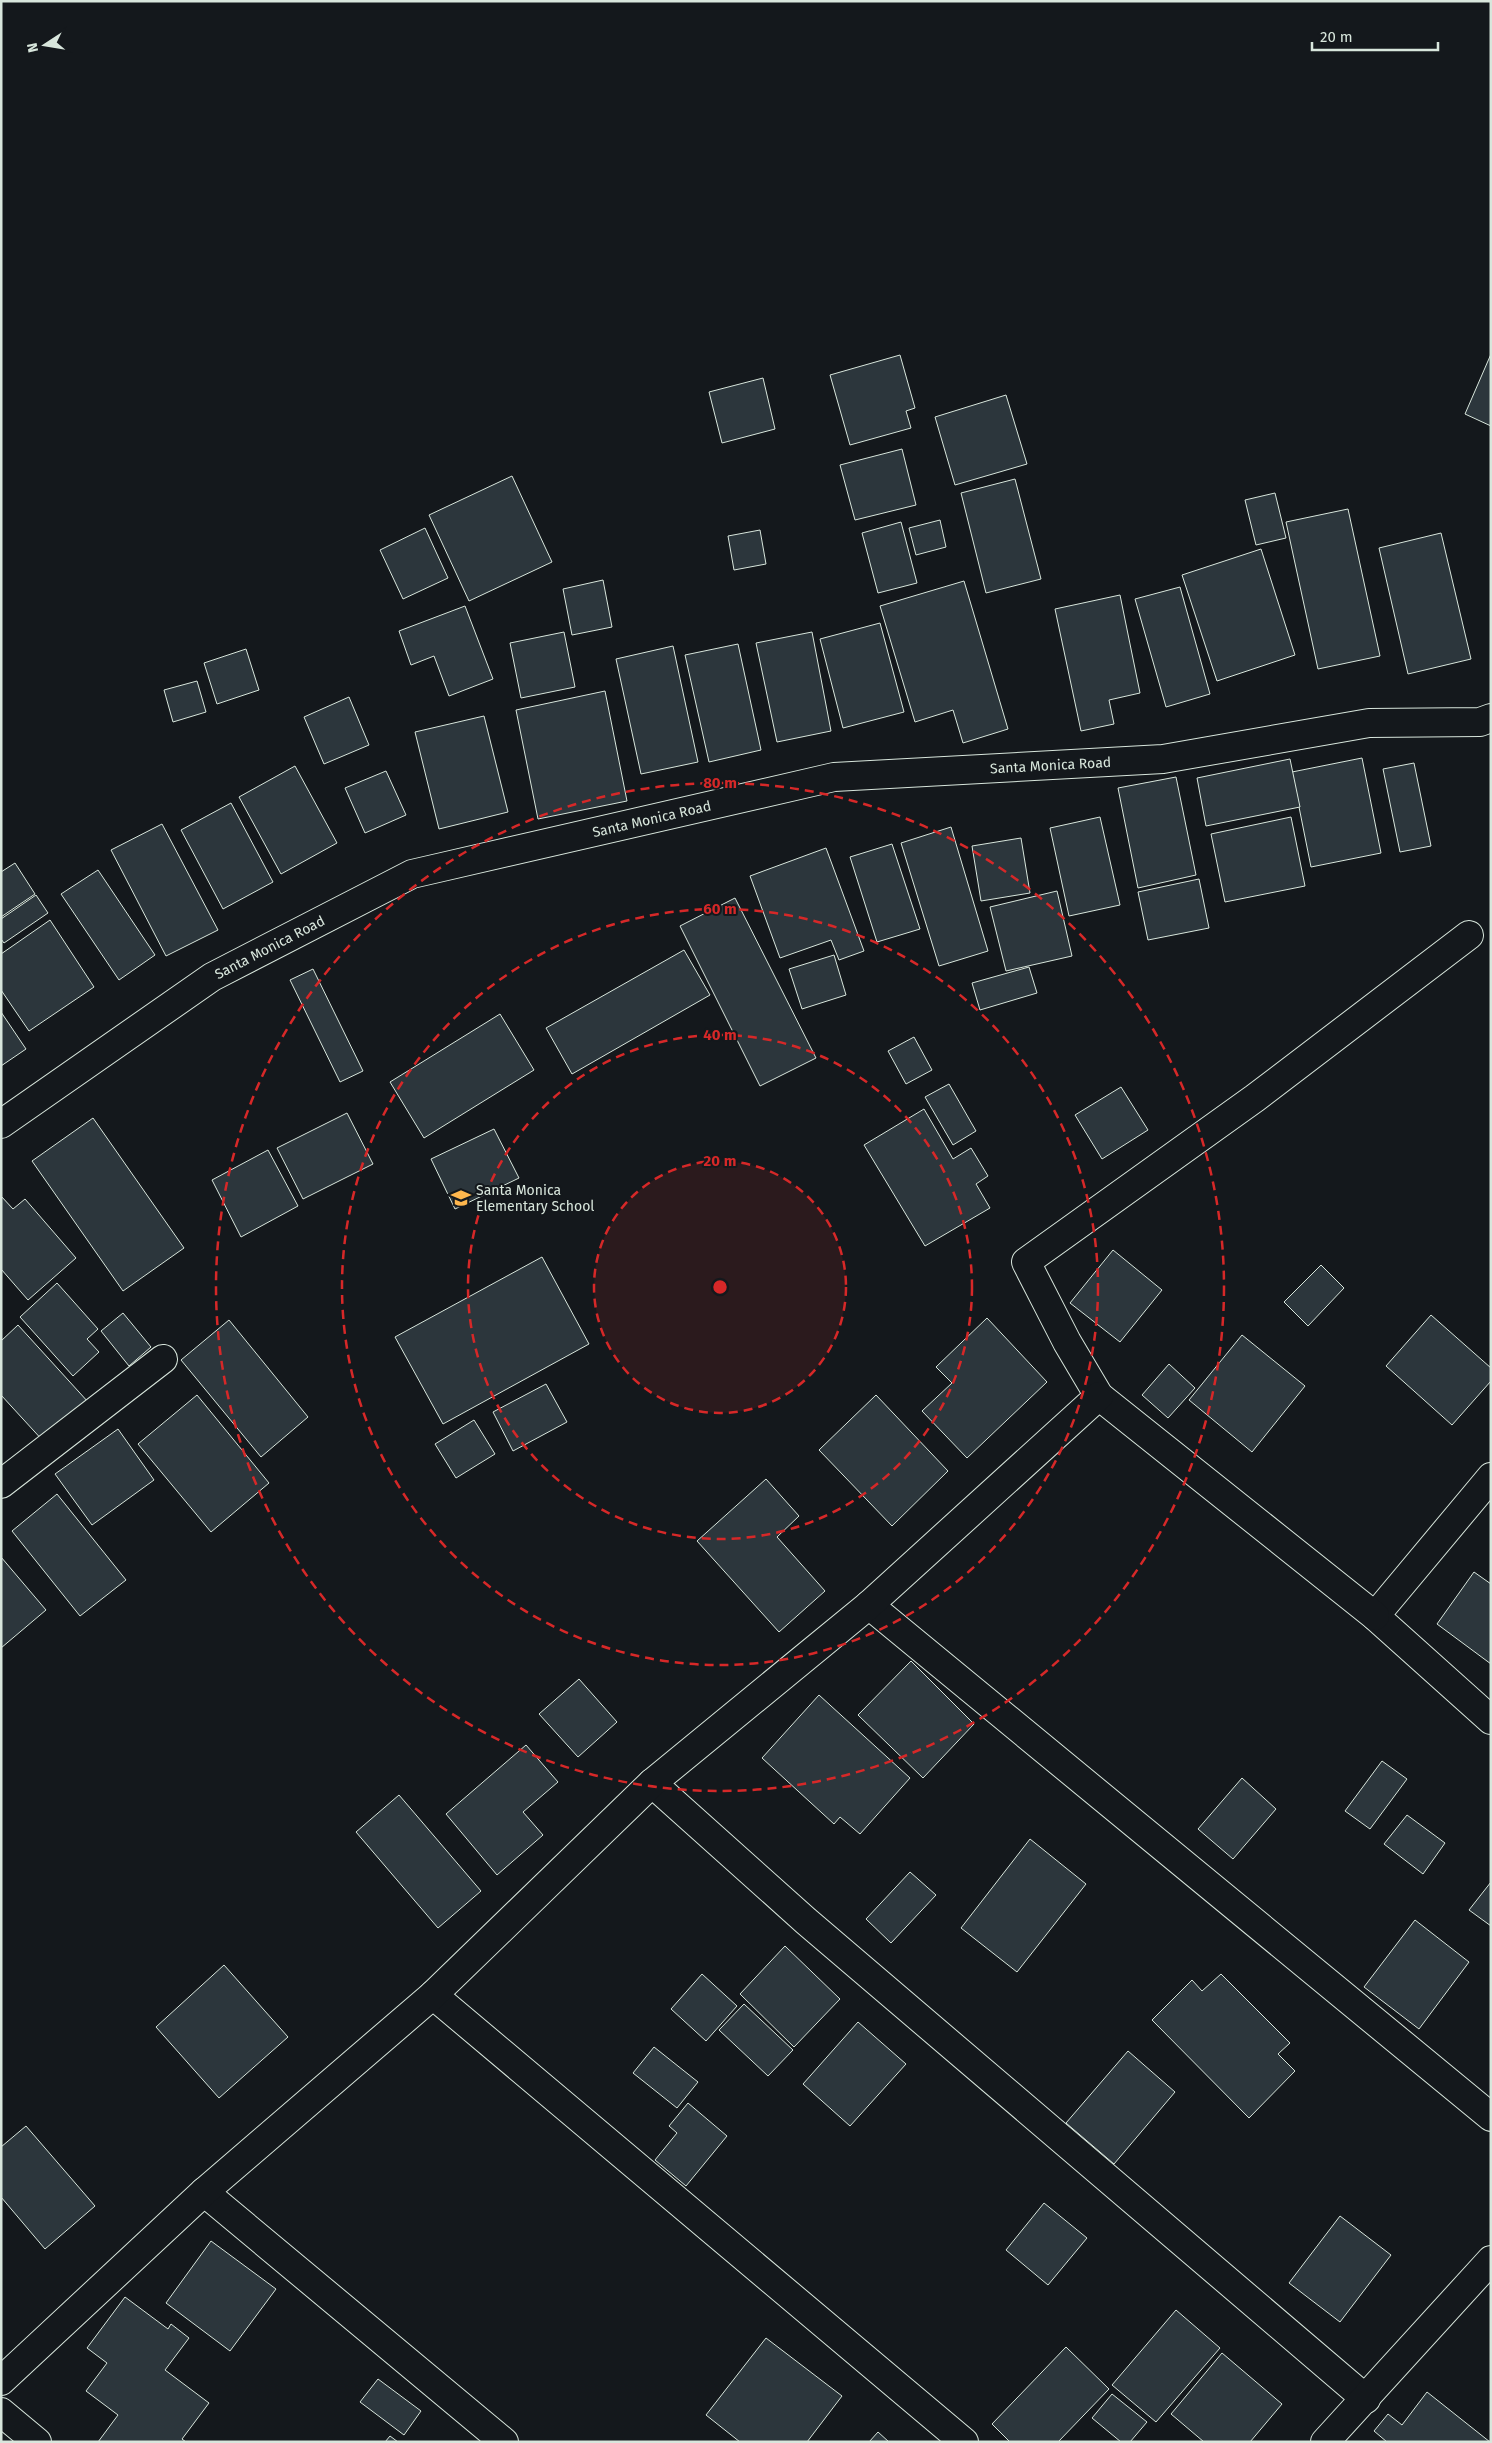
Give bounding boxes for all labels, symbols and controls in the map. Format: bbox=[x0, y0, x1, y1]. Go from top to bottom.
north arrow bbox=[20, 20, 70, 70]
scale bar bbox=[1312, 20, 1438, 52]
text: 20 m bbox=[1320, 28, 1353, 46]
text: N bbox=[23, 41, 42, 54]
street label: Santa Monica Road bbox=[990, 753, 1112, 777]
text: 80 m bbox=[703, 774, 737, 792]
street label: Santa Monica Road bbox=[591, 797, 713, 841]
text: 60 m bbox=[703, 900, 737, 918]
street label: Santa Monica Road bbox=[212, 912, 327, 983]
text: 40 m bbox=[703, 1026, 737, 1044]
text: 20 m bbox=[704, 1152, 736, 1170]
place label: Santa Monica Elementary School bbox=[476, 1182, 594, 1215]
school or university icon: Santa Monica Elementary School bbox=[450, 1187, 472, 1209]
centre of rings bbox=[711, 1278, 729, 1296]

